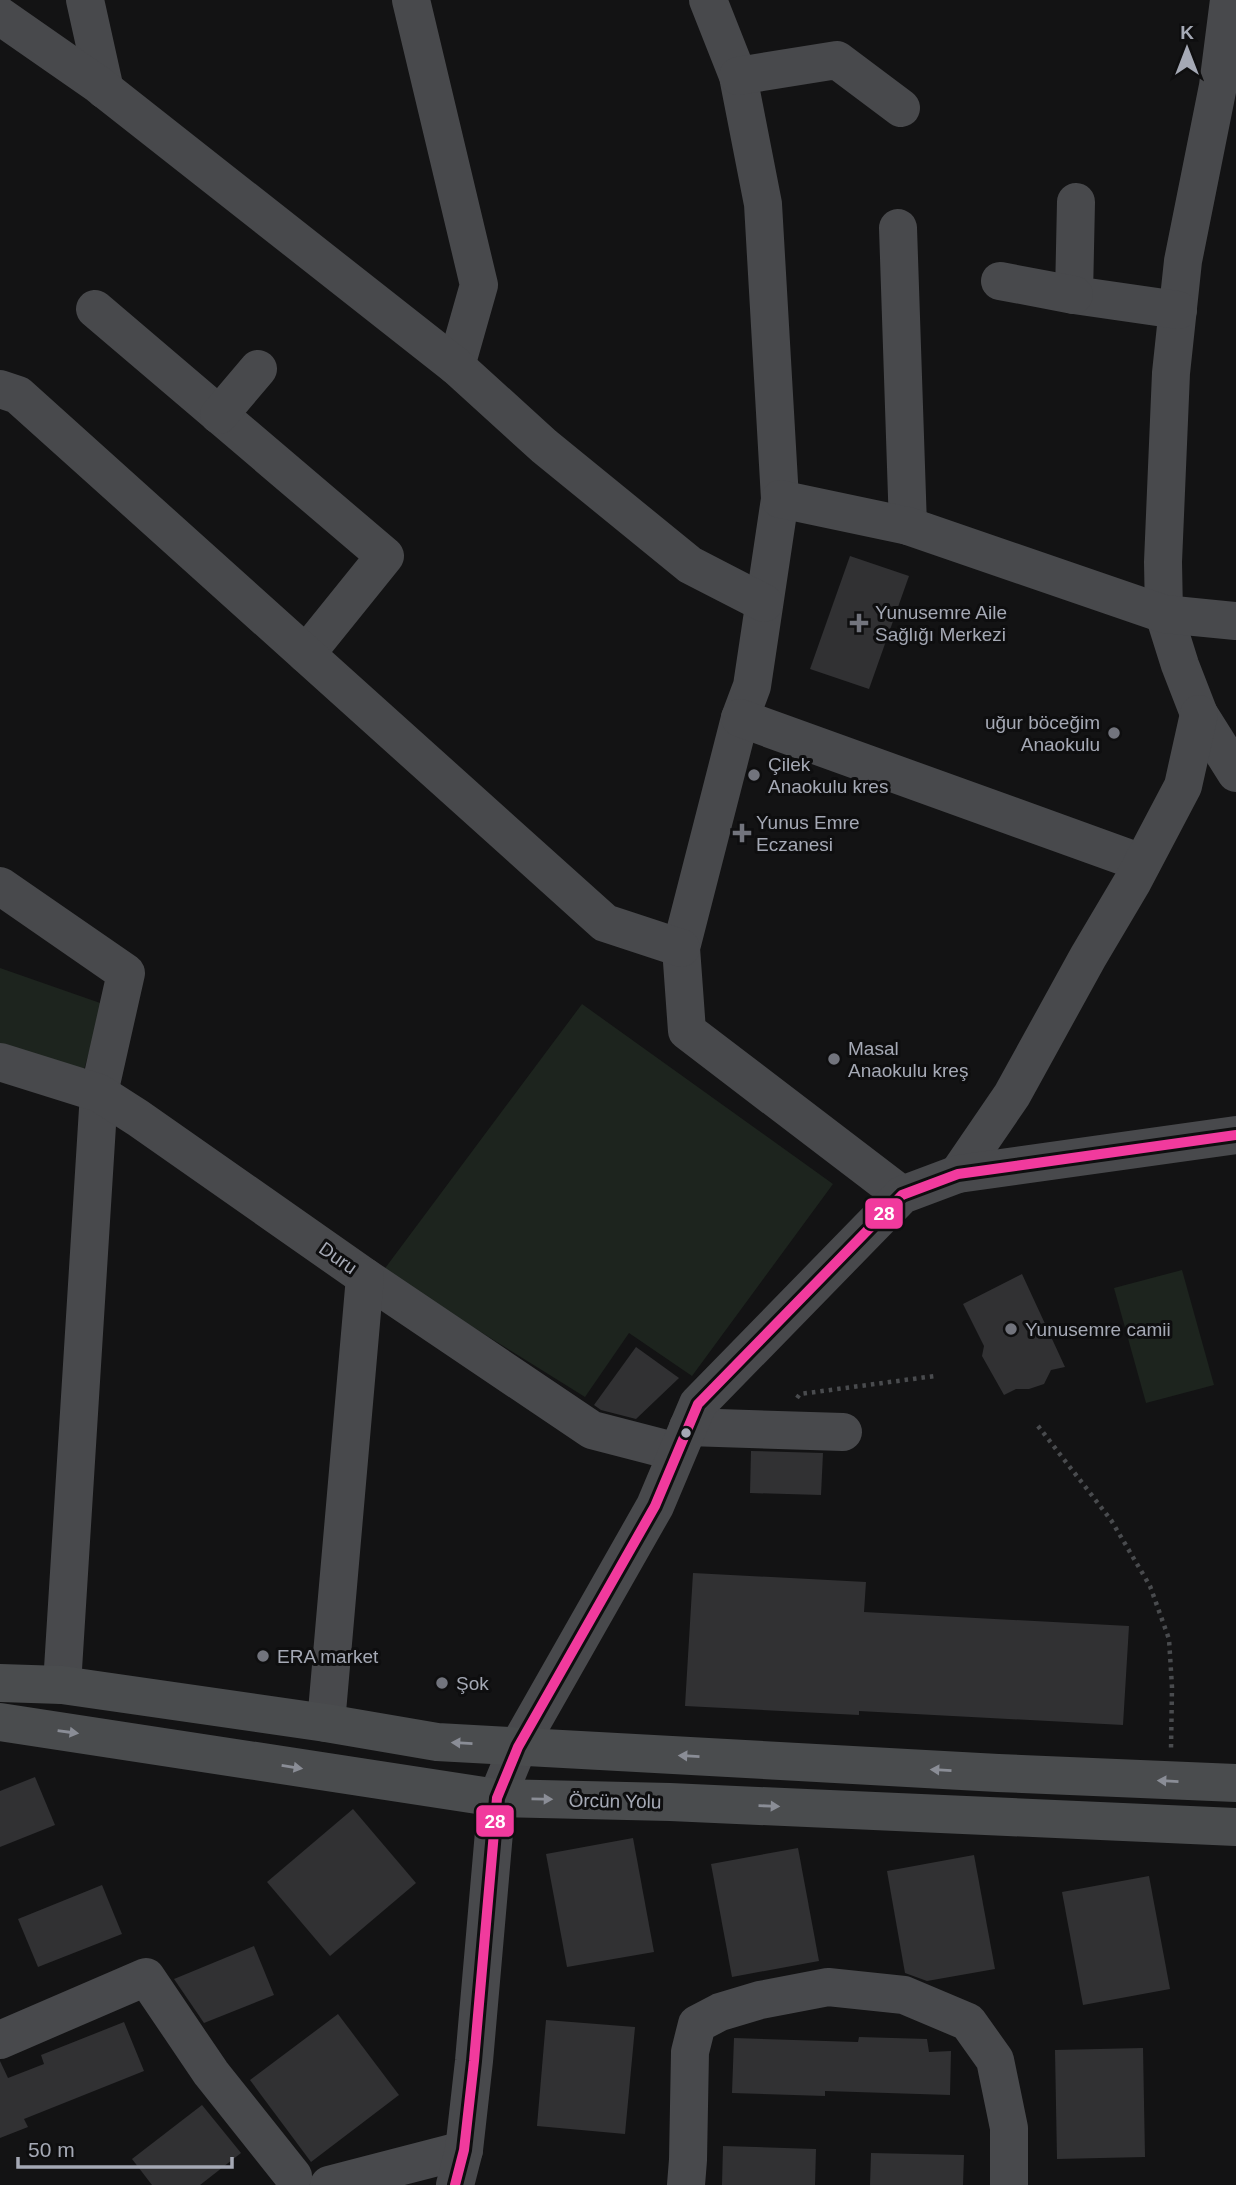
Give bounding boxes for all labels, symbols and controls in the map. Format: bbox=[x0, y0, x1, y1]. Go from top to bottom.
north arrow bbox=[1152, 14, 1222, 84]
text: K bbox=[1180, 22, 1194, 43]
place label: Yunusemre Aile Sağlığı Merkezi bbox=[875, 602, 1007, 645]
marker: Yunusemre Aile Sağlığı Merkezi bbox=[849, 613, 869, 633]
place label: uğur böceğim Anaokulu bbox=[985, 712, 1100, 755]
marker: uğur böceğim Anaokulu bbox=[1106, 725, 1122, 741]
place label: Çilek Anaokulu kres bbox=[768, 754, 888, 797]
marker: Çilek Anaokulu kres bbox=[746, 767, 762, 783]
place label: Yunus Emre Eczanesi bbox=[756, 812, 860, 855]
marker: Yunus Emre Eczanesi bbox=[734, 825, 750, 841]
place label: Masal Anaokulu kreş bbox=[848, 1038, 968, 1081]
marker: Masal Anaokulu kreş bbox=[826, 1051, 842, 1067]
line badge: 28 bbox=[864, 1197, 904, 1230]
text: 28 bbox=[873, 1203, 895, 1224]
street label: Duru bbox=[315, 1238, 361, 1278]
place label: Yunusemre camii bbox=[1025, 1319, 1171, 1340]
marker: Yunusemre camii bbox=[1003, 1321, 1019, 1337]
unlabelled marker bbox=[679, 1426, 693, 1440]
place label: ERA market bbox=[277, 1646, 379, 1667]
marker: ERA market bbox=[255, 1648, 271, 1664]
place label: Şok bbox=[456, 1673, 489, 1694]
marker: Şok bbox=[434, 1675, 450, 1691]
one-way arrow bbox=[57, 1727, 79, 1738]
one-way arrow bbox=[451, 1738, 473, 1749]
one-way arrow bbox=[678, 1751, 700, 1762]
one-way arrow bbox=[282, 1762, 304, 1773]
one-way arrow bbox=[929, 1764, 951, 1775]
one-way arrow bbox=[1157, 1776, 1179, 1787]
street label: Örcün Yolu bbox=[568, 1790, 662, 1812]
one-way arrow bbox=[531, 1794, 553, 1805]
one-way arrow bbox=[759, 1801, 781, 1812]
line badge: 28 bbox=[475, 1804, 515, 1838]
text: 28 bbox=[484, 1811, 506, 1832]
scale bar bbox=[18, 2126, 231, 2170]
text: 50 m bbox=[28, 2138, 75, 2161]

